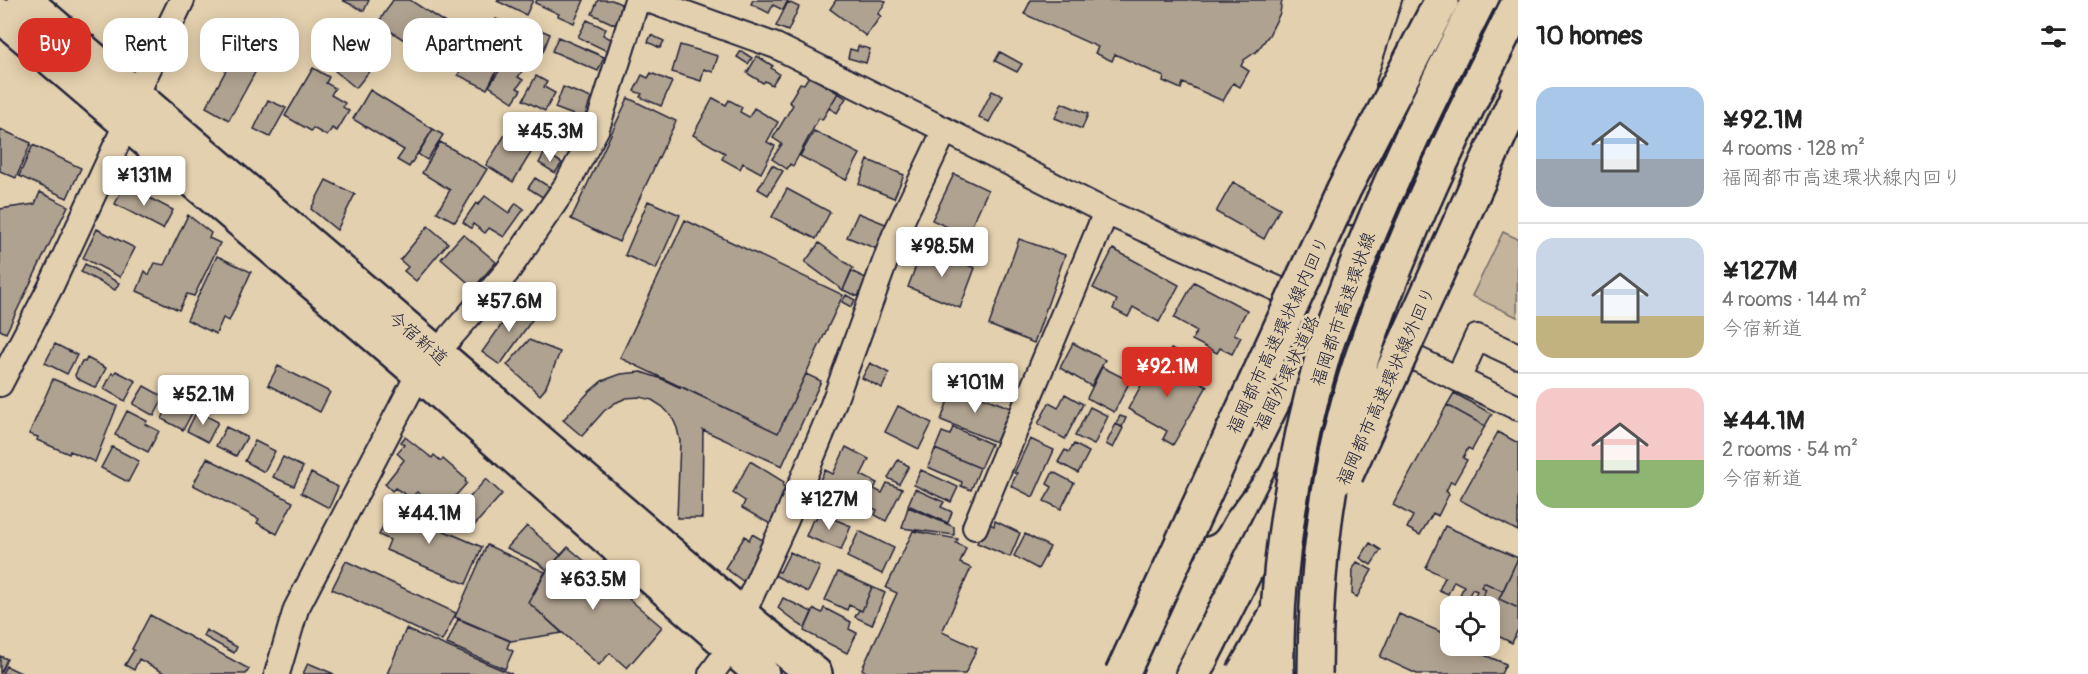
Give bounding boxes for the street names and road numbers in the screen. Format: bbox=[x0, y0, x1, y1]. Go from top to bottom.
street label: 福岡都市高速環状線 bbox=[1306, 229, 1381, 389]
street label: 福岡都市高速環状線内回り bbox=[1222, 232, 1335, 438]
street label: 福岡都市高速環状線外回り bbox=[1332, 283, 1441, 490]
street label: 今宿新道 bbox=[383, 306, 452, 371]
street label: 福岡外環状道路 bbox=[1249, 312, 1325, 435]

